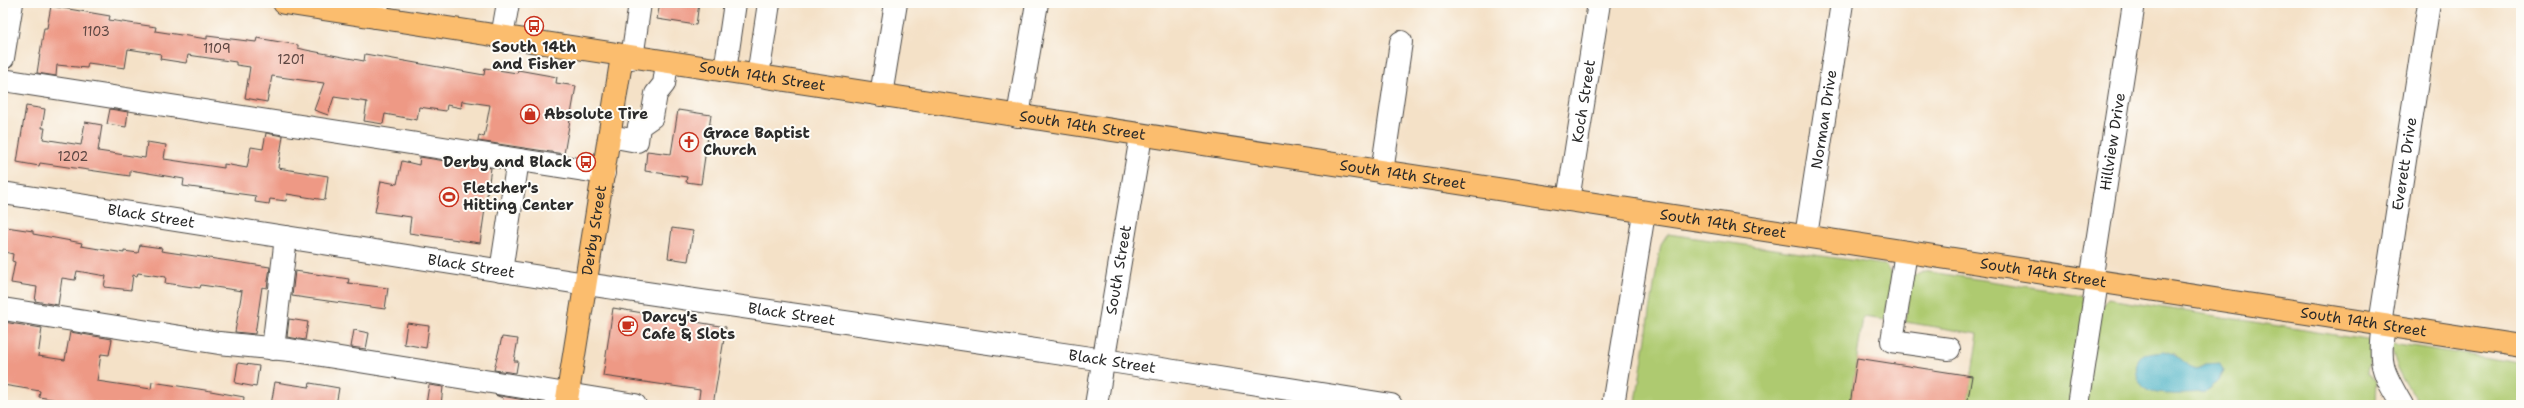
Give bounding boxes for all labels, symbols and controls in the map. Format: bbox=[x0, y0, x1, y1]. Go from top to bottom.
bus stop icon: South 14th and Fisher bbox=[523, 15, 545, 37]
house number: 1103 bbox=[82, 23, 110, 40]
place label: South 14th and Fisher bbox=[492, 37, 576, 74]
house number: 1109 bbox=[203, 40, 231, 57]
house number: 1201 bbox=[277, 51, 305, 68]
street label: South 14th Street bbox=[698, 57, 827, 96]
street label: Koch Street bbox=[1567, 58, 1600, 144]
street label: Norman Drive bbox=[1806, 68, 1842, 170]
street label: Hillview Drive bbox=[2095, 91, 2130, 192]
shop icon: Absolute Tire bbox=[519, 103, 541, 125]
place label: Absolute Tire bbox=[544, 104, 648, 124]
street label: South 14th Street bbox=[1018, 106, 1147, 145]
street label: Everett Drive bbox=[2387, 116, 2421, 212]
place label: Grace Baptist Church bbox=[703, 123, 810, 160]
church icon: Grace Baptist Church bbox=[678, 131, 700, 153]
house number: 1202 bbox=[58, 148, 88, 165]
bus stop icon: Derby and Black bbox=[575, 151, 597, 173]
place label: Derby and Black bbox=[443, 152, 572, 172]
street label: South 14th Street bbox=[1338, 155, 1468, 194]
place label: Fletcher's Hitting Center bbox=[463, 178, 574, 215]
street label: Derby Street bbox=[577, 184, 611, 277]
sports icon: Fletcher's Hitting Center bbox=[438, 186, 460, 208]
street label: Black Street bbox=[106, 199, 196, 233]
street label: South 14th Street bbox=[1659, 204, 1788, 243]
street label: South Street bbox=[1101, 223, 1136, 316]
street label: Black Street bbox=[426, 249, 516, 283]
street label: South 14th Street bbox=[1979, 253, 2108, 292]
street label: Black Street bbox=[747, 298, 837, 330]
street label: South 14th Street bbox=[2299, 302, 2428, 341]
place label: Darcy's Cafe & Slots bbox=[642, 307, 735, 344]
cafe icon: Darcy's Cafe & Slots bbox=[617, 315, 639, 337]
street label: Black Street bbox=[1067, 345, 1157, 378]

